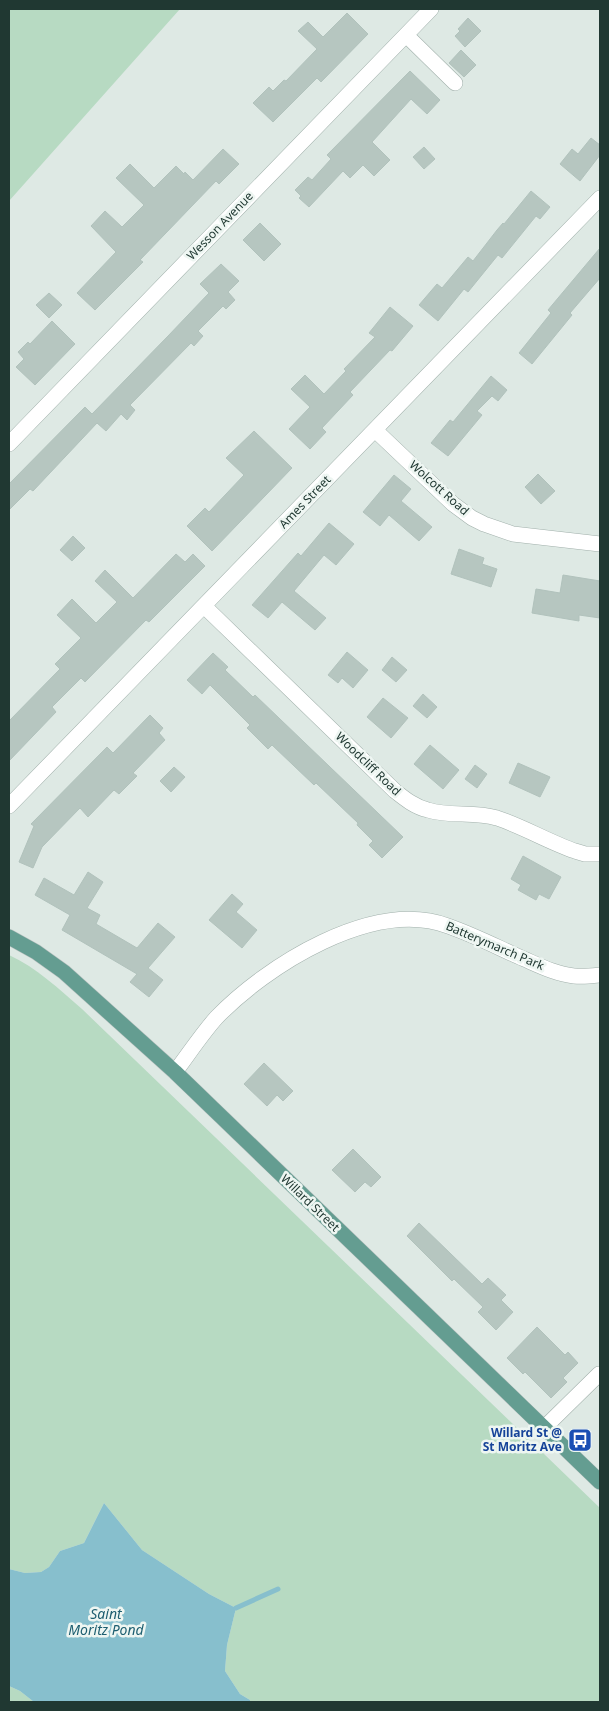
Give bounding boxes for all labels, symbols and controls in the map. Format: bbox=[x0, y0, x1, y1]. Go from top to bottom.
street label: Wesson Avenue bbox=[183, 188, 257, 264]
street label: Wolcott Road bbox=[406, 456, 473, 519]
street label: Ames Street bbox=[275, 471, 335, 532]
street label: Woodcliff Road bbox=[332, 728, 405, 799]
street label: Batterymarch Park bbox=[443, 917, 548, 974]
street label: Willard Street bbox=[277, 1170, 344, 1236]
place label: Willard St @ St Moritz Ave bbox=[483, 1424, 562, 1455]
bus stop icon: Willard St @ St Moritz Ave bbox=[567, 1427, 593, 1453]
water label: Saint Moritz Pond bbox=[68, 1604, 145, 1639]

